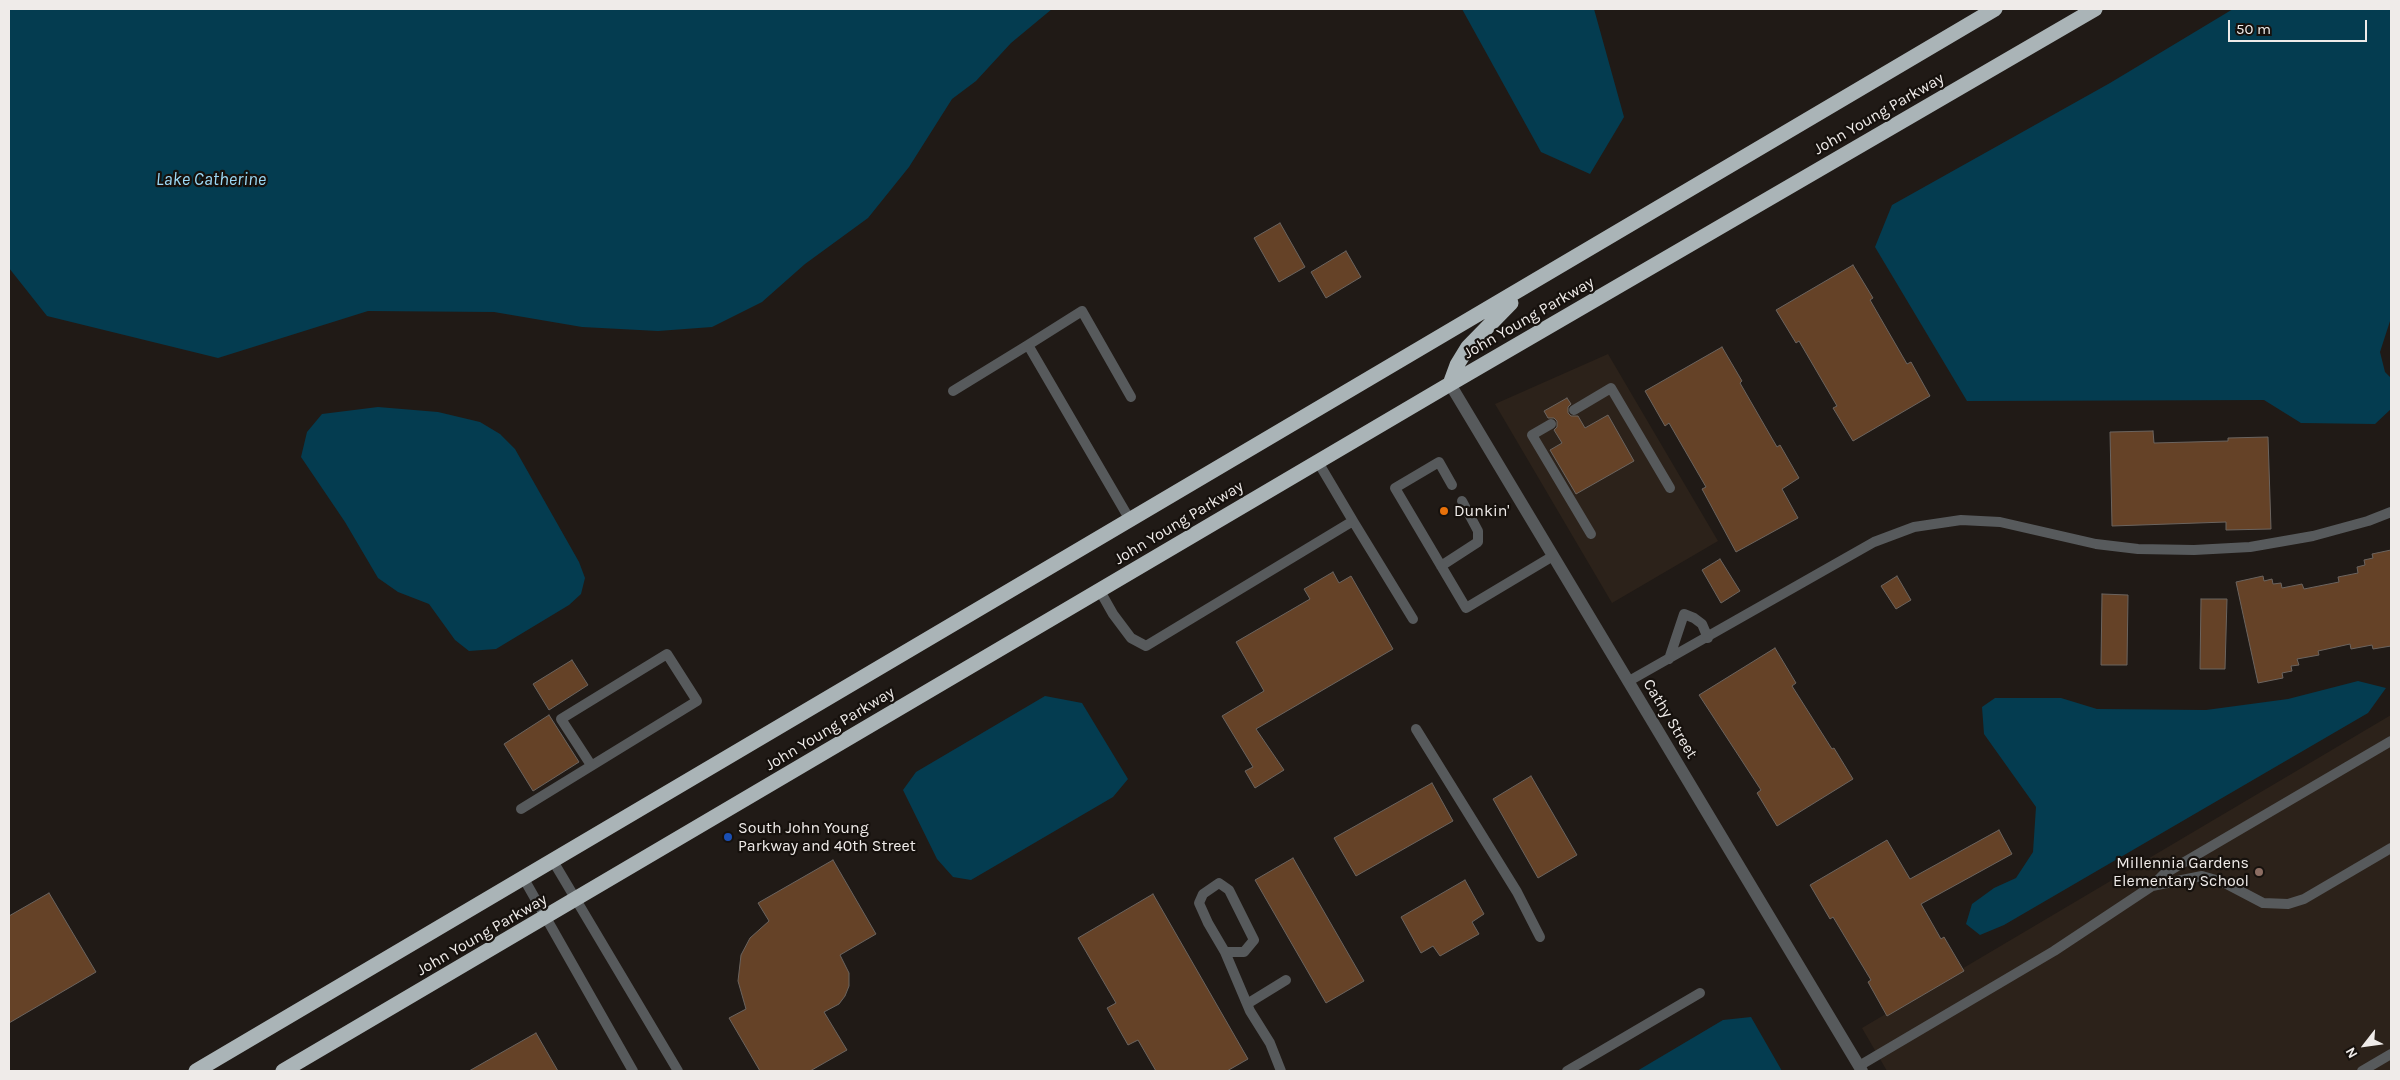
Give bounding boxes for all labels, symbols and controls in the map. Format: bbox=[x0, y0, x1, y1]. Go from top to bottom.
scale bar bbox=[2230, 10, 2369, 42]
text: 50 m bbox=[2236, 20, 2271, 38]
street label: John Young Parkway bbox=[1810, 69, 1948, 159]
water label: Lake Catherine bbox=[156, 169, 266, 191]
street label: John Young Parkway bbox=[1460, 273, 1598, 363]
street label: John Young Parkway bbox=[1111, 477, 1247, 569]
place label: Dunkin' bbox=[1454, 501, 1510, 521]
marker: Dunkin' bbox=[1438, 505, 1450, 517]
street label: Cathy Street bbox=[1639, 676, 1701, 762]
street label: John Young Parkway bbox=[762, 683, 898, 775]
place label: South John Young Parkway and 40th Street bbox=[738, 818, 916, 856]
marker: South John Young Parkway and 40th Street bbox=[722, 831, 734, 843]
place label: Millennia Gardens Elementary School bbox=[2113, 853, 2249, 891]
marker: Millennia Gardens Elementary School bbox=[2253, 866, 2265, 878]
street label: John Young Parkway bbox=[413, 890, 551, 980]
north arrow bbox=[2340, 1020, 2390, 1070]
text: N bbox=[2342, 1044, 2361, 1061]

